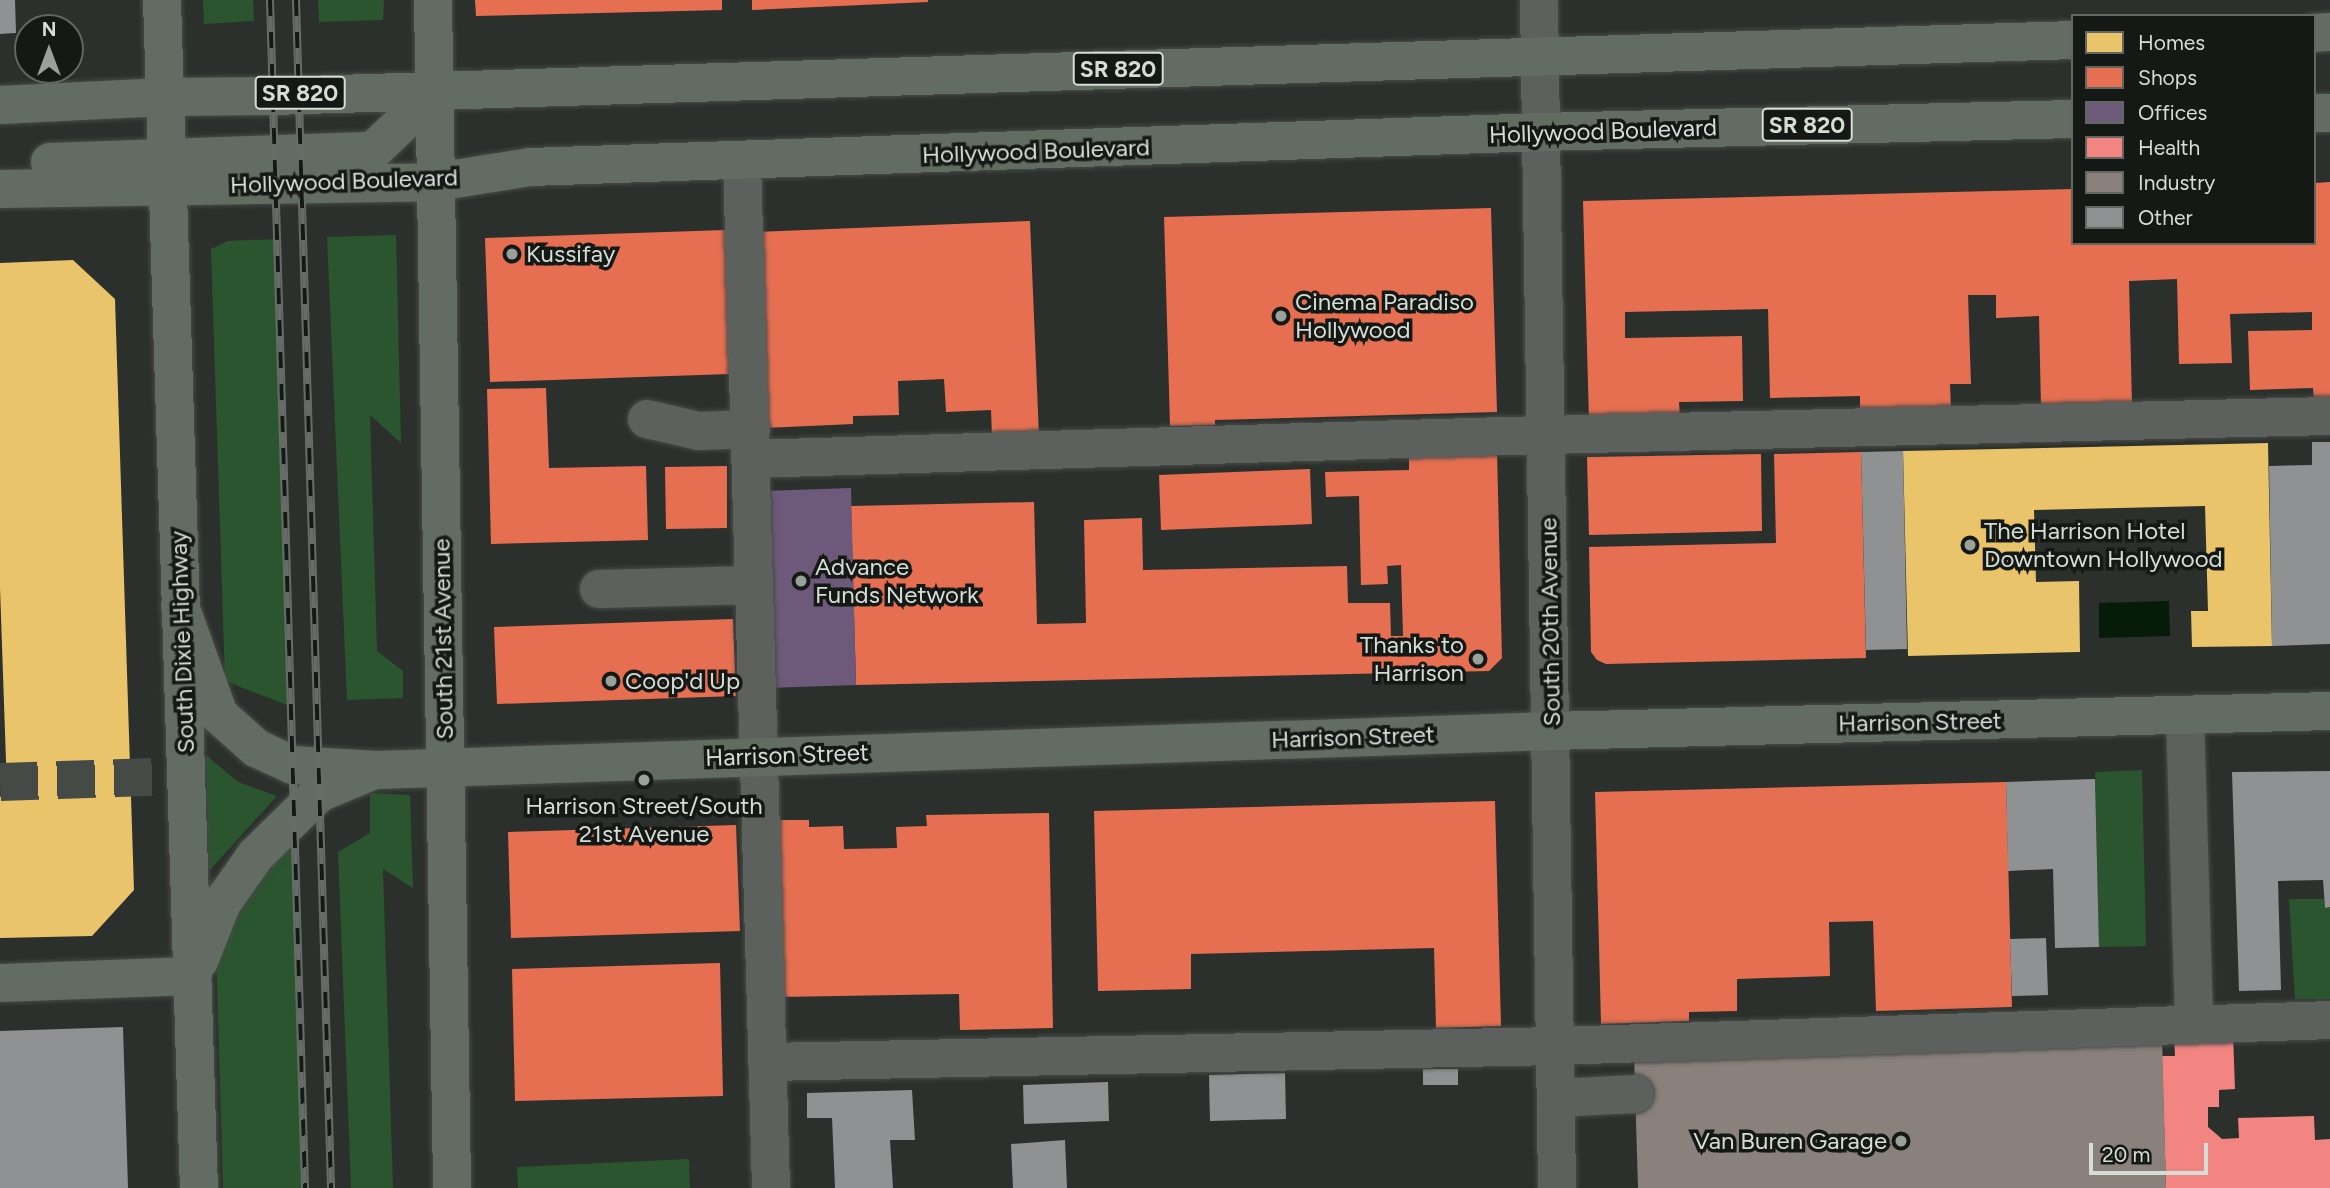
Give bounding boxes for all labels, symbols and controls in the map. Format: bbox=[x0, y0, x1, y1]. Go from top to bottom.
north arrow bbox=[14, 14, 84, 84]
legend bbox=[2071, 14, 2316, 245]
text: N bbox=[42, 18, 56, 41]
text: Homes bbox=[2138, 30, 2205, 55]
road number: SR 820 bbox=[1072, 50, 1164, 88]
text: Shops bbox=[2138, 65, 2197, 90]
road number: SR 820 bbox=[254, 74, 346, 113]
text: Offices bbox=[2138, 100, 2207, 125]
road number: SR 820 bbox=[1762, 106, 1853, 144]
street label: Hollywood Boulevard bbox=[1488, 113, 1718, 149]
street label: Hollywood Boulevard bbox=[921, 133, 1151, 169]
text: Health bbox=[2138, 135, 2200, 160]
street label: Hollywood Boulevard bbox=[229, 163, 459, 199]
text: Industry bbox=[2138, 170, 2215, 195]
text: Other bbox=[2138, 205, 2193, 230]
place label: Kussifay bbox=[526, 240, 615, 268]
marker: Kussifay bbox=[504, 246, 520, 262]
place label: Cinema Paradiso Hollywood bbox=[1295, 288, 1474, 344]
marker: Cinema Paradiso Hollywood bbox=[1273, 308, 1289, 324]
street label: South 20th Avenue bbox=[1534, 517, 1566, 727]
place label: The Harrison Hotel Downtown Hollywood bbox=[1984, 517, 2223, 573]
street label: South Dixie Highway bbox=[164, 530, 200, 754]
marker: The Harrison Hotel Downtown Hollywood bbox=[1962, 537, 1978, 553]
street label: South 21st Avenue bbox=[427, 538, 459, 740]
place label: Advance Funds Network bbox=[815, 553, 979, 609]
marker: Advance Funds Network bbox=[793, 573, 809, 589]
place label: Thanks to Harrison bbox=[1360, 631, 1464, 687]
marker: Thanks to Harrison bbox=[1470, 651, 1486, 667]
place label: Coop'd Up bbox=[625, 667, 740, 695]
marker: Coop'd Up bbox=[603, 673, 619, 689]
street label: Harrison Street bbox=[1838, 706, 2002, 738]
street label: Harrison Street bbox=[1271, 720, 1435, 754]
street label: Harrison Street bbox=[705, 738, 869, 772]
marker: Harrison Street/South 21st Avenue bbox=[636, 772, 652, 788]
place label: Harrison Street/South 21st Avenue bbox=[525, 792, 763, 848]
place label: Van Buren Garage bbox=[1693, 1127, 1887, 1155]
scale bar bbox=[2092, 1128, 2211, 1172]
marker: Van Buren Garage bbox=[1893, 1133, 1909, 1149]
text: 20 m bbox=[2102, 1142, 2150, 1167]

